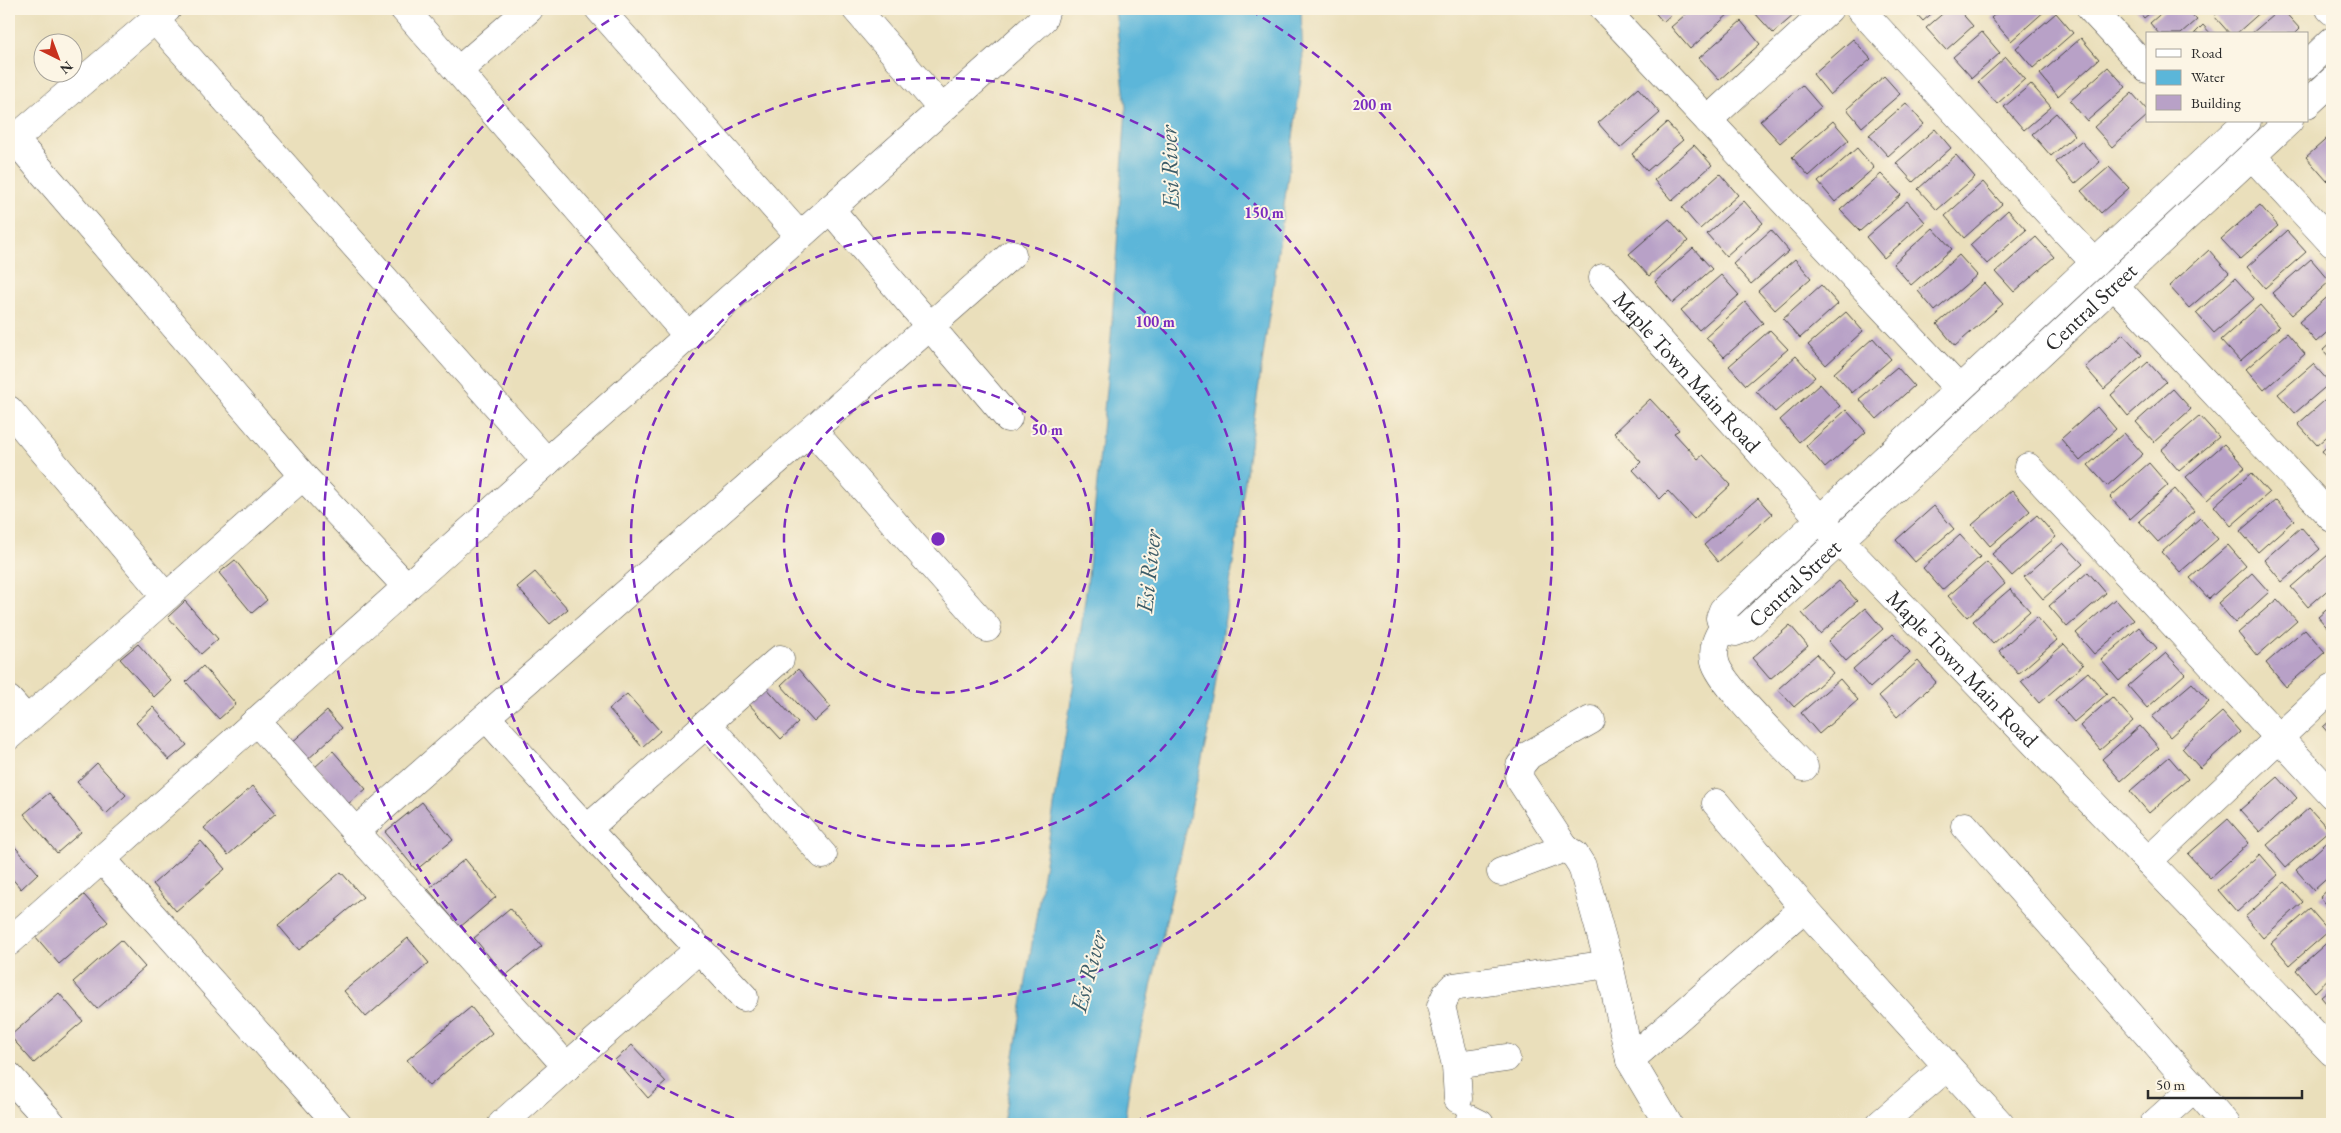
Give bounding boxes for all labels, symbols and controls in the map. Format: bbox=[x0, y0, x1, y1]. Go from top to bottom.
north arrow bbox=[32, 32, 82, 82]
legend bbox=[2146, 32, 2308, 122]
text: Road bbox=[2191, 43, 2223, 62]
text: N bbox=[56, 57, 77, 79]
text: Water bbox=[2191, 67, 2225, 86]
text: Building bbox=[2191, 93, 2241, 112]
text: 200 m bbox=[1352, 95, 1392, 114]
water label: Esi River bbox=[1152, 123, 1186, 210]
text: 150 m bbox=[1244, 203, 1284, 222]
street label: Central Street bbox=[2038, 256, 2143, 357]
street label: Maple Town Main Road bbox=[1607, 285, 1768, 459]
text: 100 m bbox=[1135, 312, 1175, 331]
text: 50 m bbox=[1031, 420, 1063, 439]
water label: Esi River bbox=[1128, 526, 1168, 615]
centre of rings bbox=[929, 530, 947, 548]
street label: Central Street bbox=[1742, 532, 1847, 634]
street label: Maple Town Main Road bbox=[1880, 584, 2046, 754]
water label: Esi River bbox=[1062, 925, 1114, 1016]
scale bar bbox=[2148, 1068, 2302, 1100]
text: 50 m bbox=[2156, 1075, 2185, 1094]

